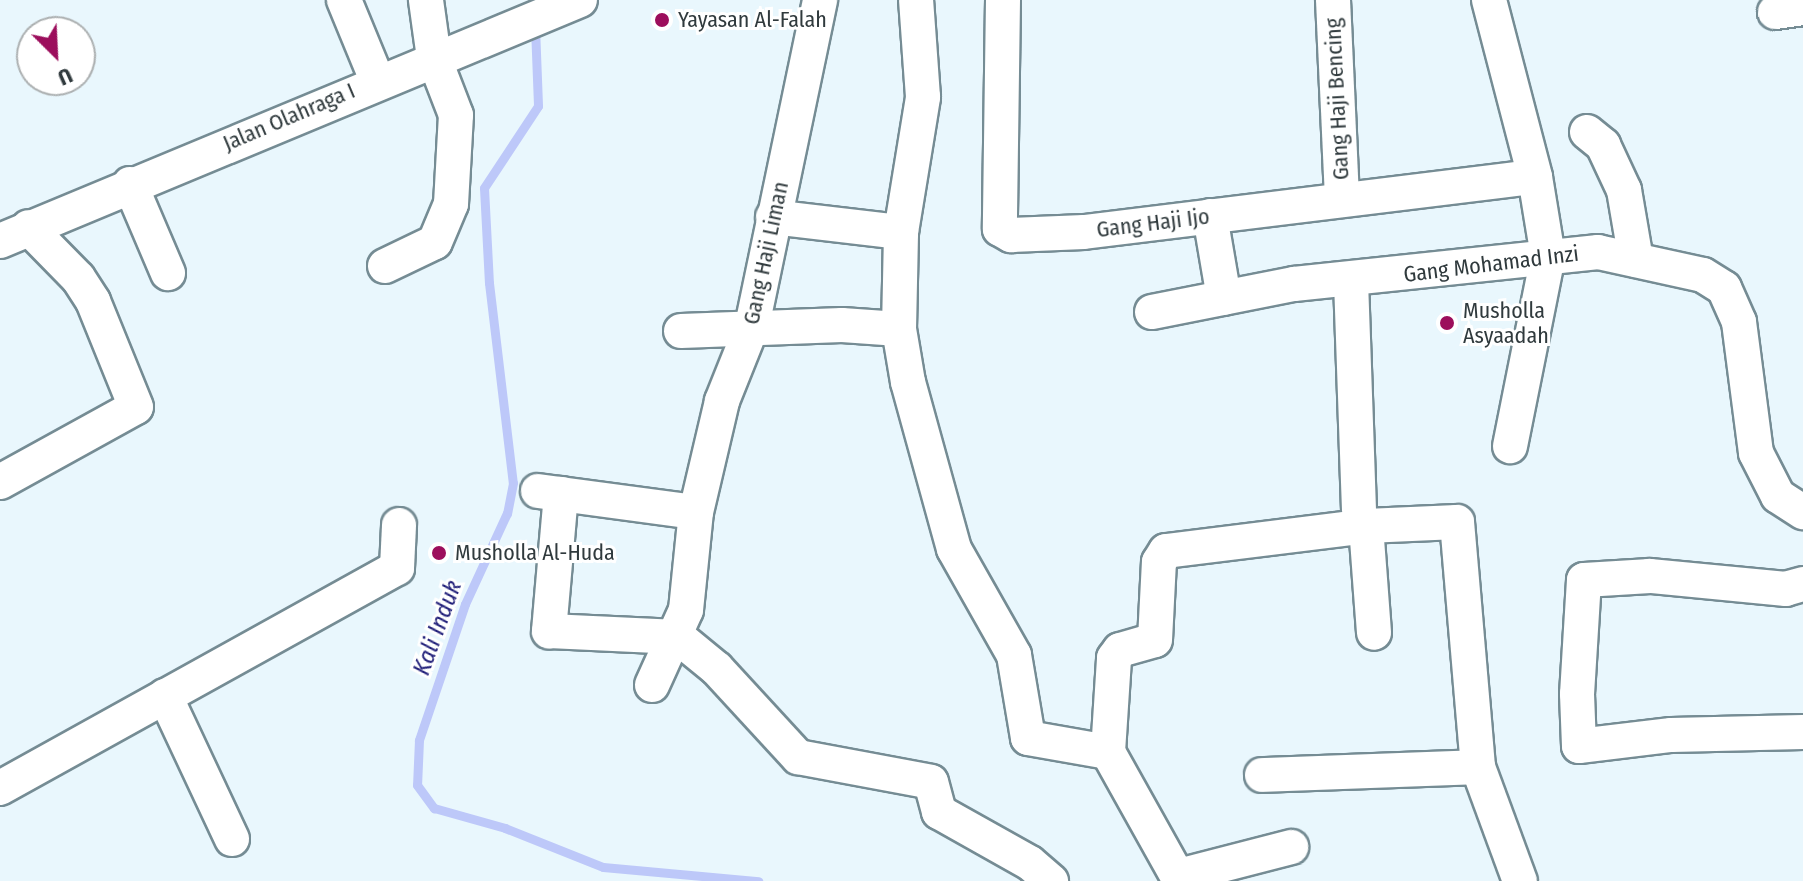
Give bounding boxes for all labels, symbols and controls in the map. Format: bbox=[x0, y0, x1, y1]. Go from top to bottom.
place label: Yayasan Al-Falah bbox=[678, 7, 827, 33]
marker: Yayasan Al-Falah bbox=[653, 11, 671, 29]
north arrow bbox=[16, 16, 96, 96]
street label: Gang Haji Bencing bbox=[1320, 17, 1354, 181]
text: U bbox=[54, 62, 77, 92]
street label: Jalan Olahraga I bbox=[219, 77, 359, 157]
street label: Gang Haji Liman bbox=[738, 179, 794, 327]
street label: Gang Haji Ijo bbox=[1095, 203, 1211, 243]
street label: Gang Mohamad Inzi bbox=[1402, 240, 1580, 288]
place label: Musholla Asyaadah bbox=[1463, 297, 1549, 348]
marker: Musholla Asyaadah bbox=[1438, 314, 1456, 332]
place label: Musholla Al-Huda bbox=[455, 540, 615, 566]
marker: Musholla Al-Huda bbox=[430, 544, 448, 562]
water label: Kali Induk bbox=[408, 577, 468, 679]

